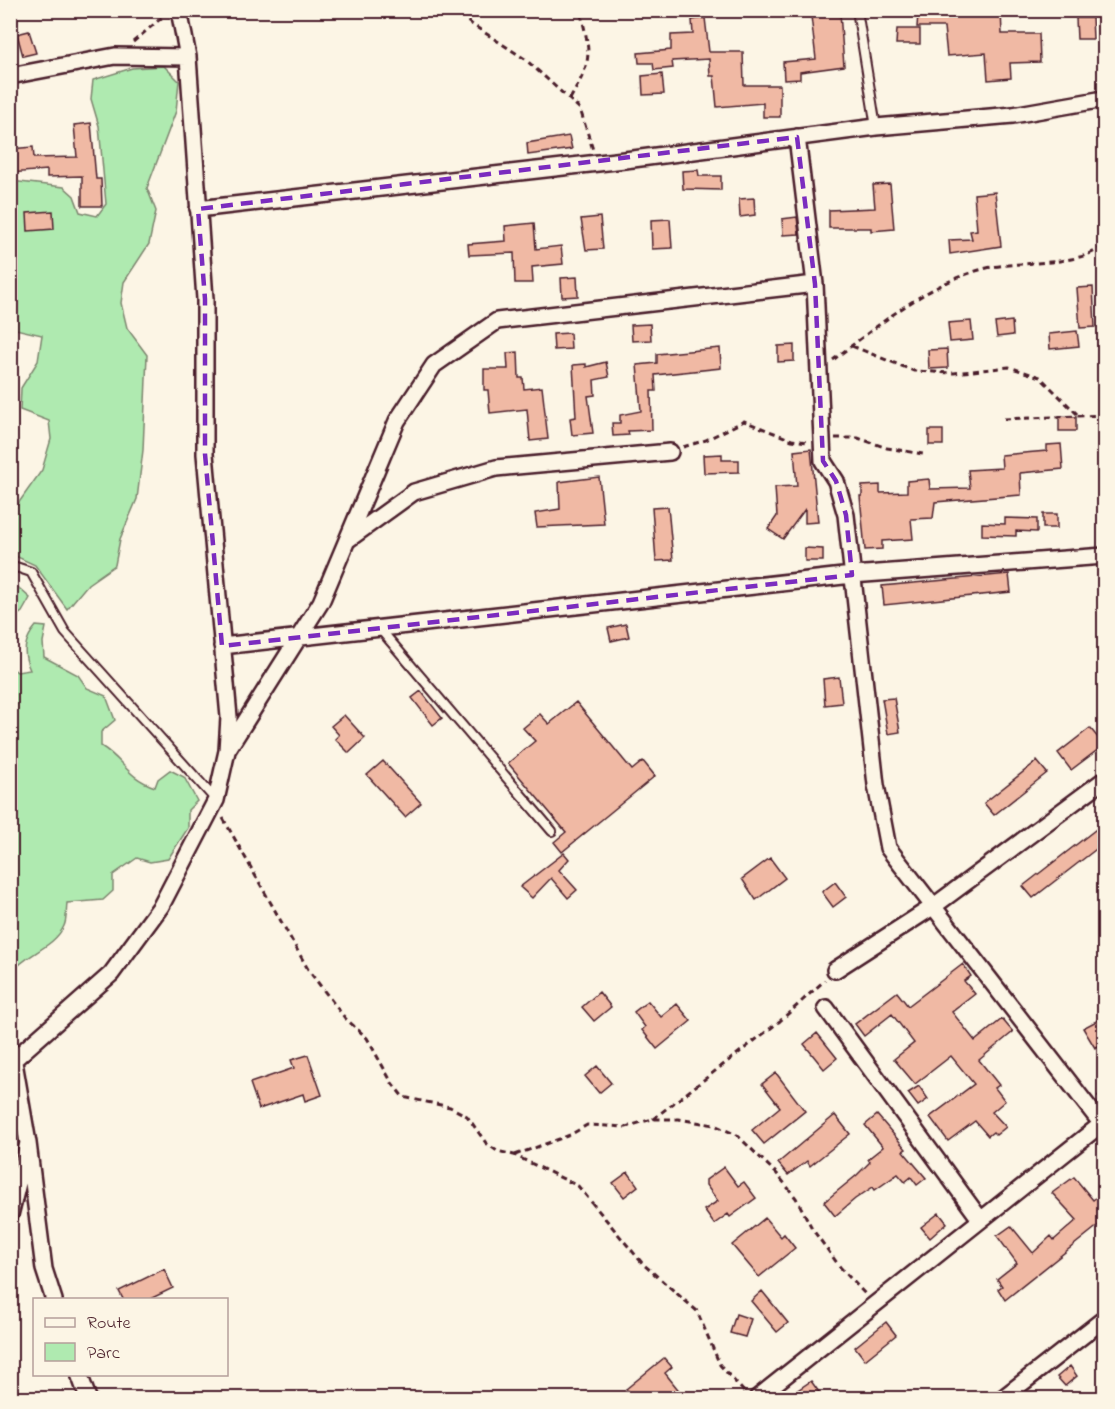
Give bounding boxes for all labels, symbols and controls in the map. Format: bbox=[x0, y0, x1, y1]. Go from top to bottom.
legend bbox=[33, 1298, 228, 1376]
text: Route bbox=[87, 1311, 132, 1337]
text: Parc bbox=[87, 1341, 120, 1367]

